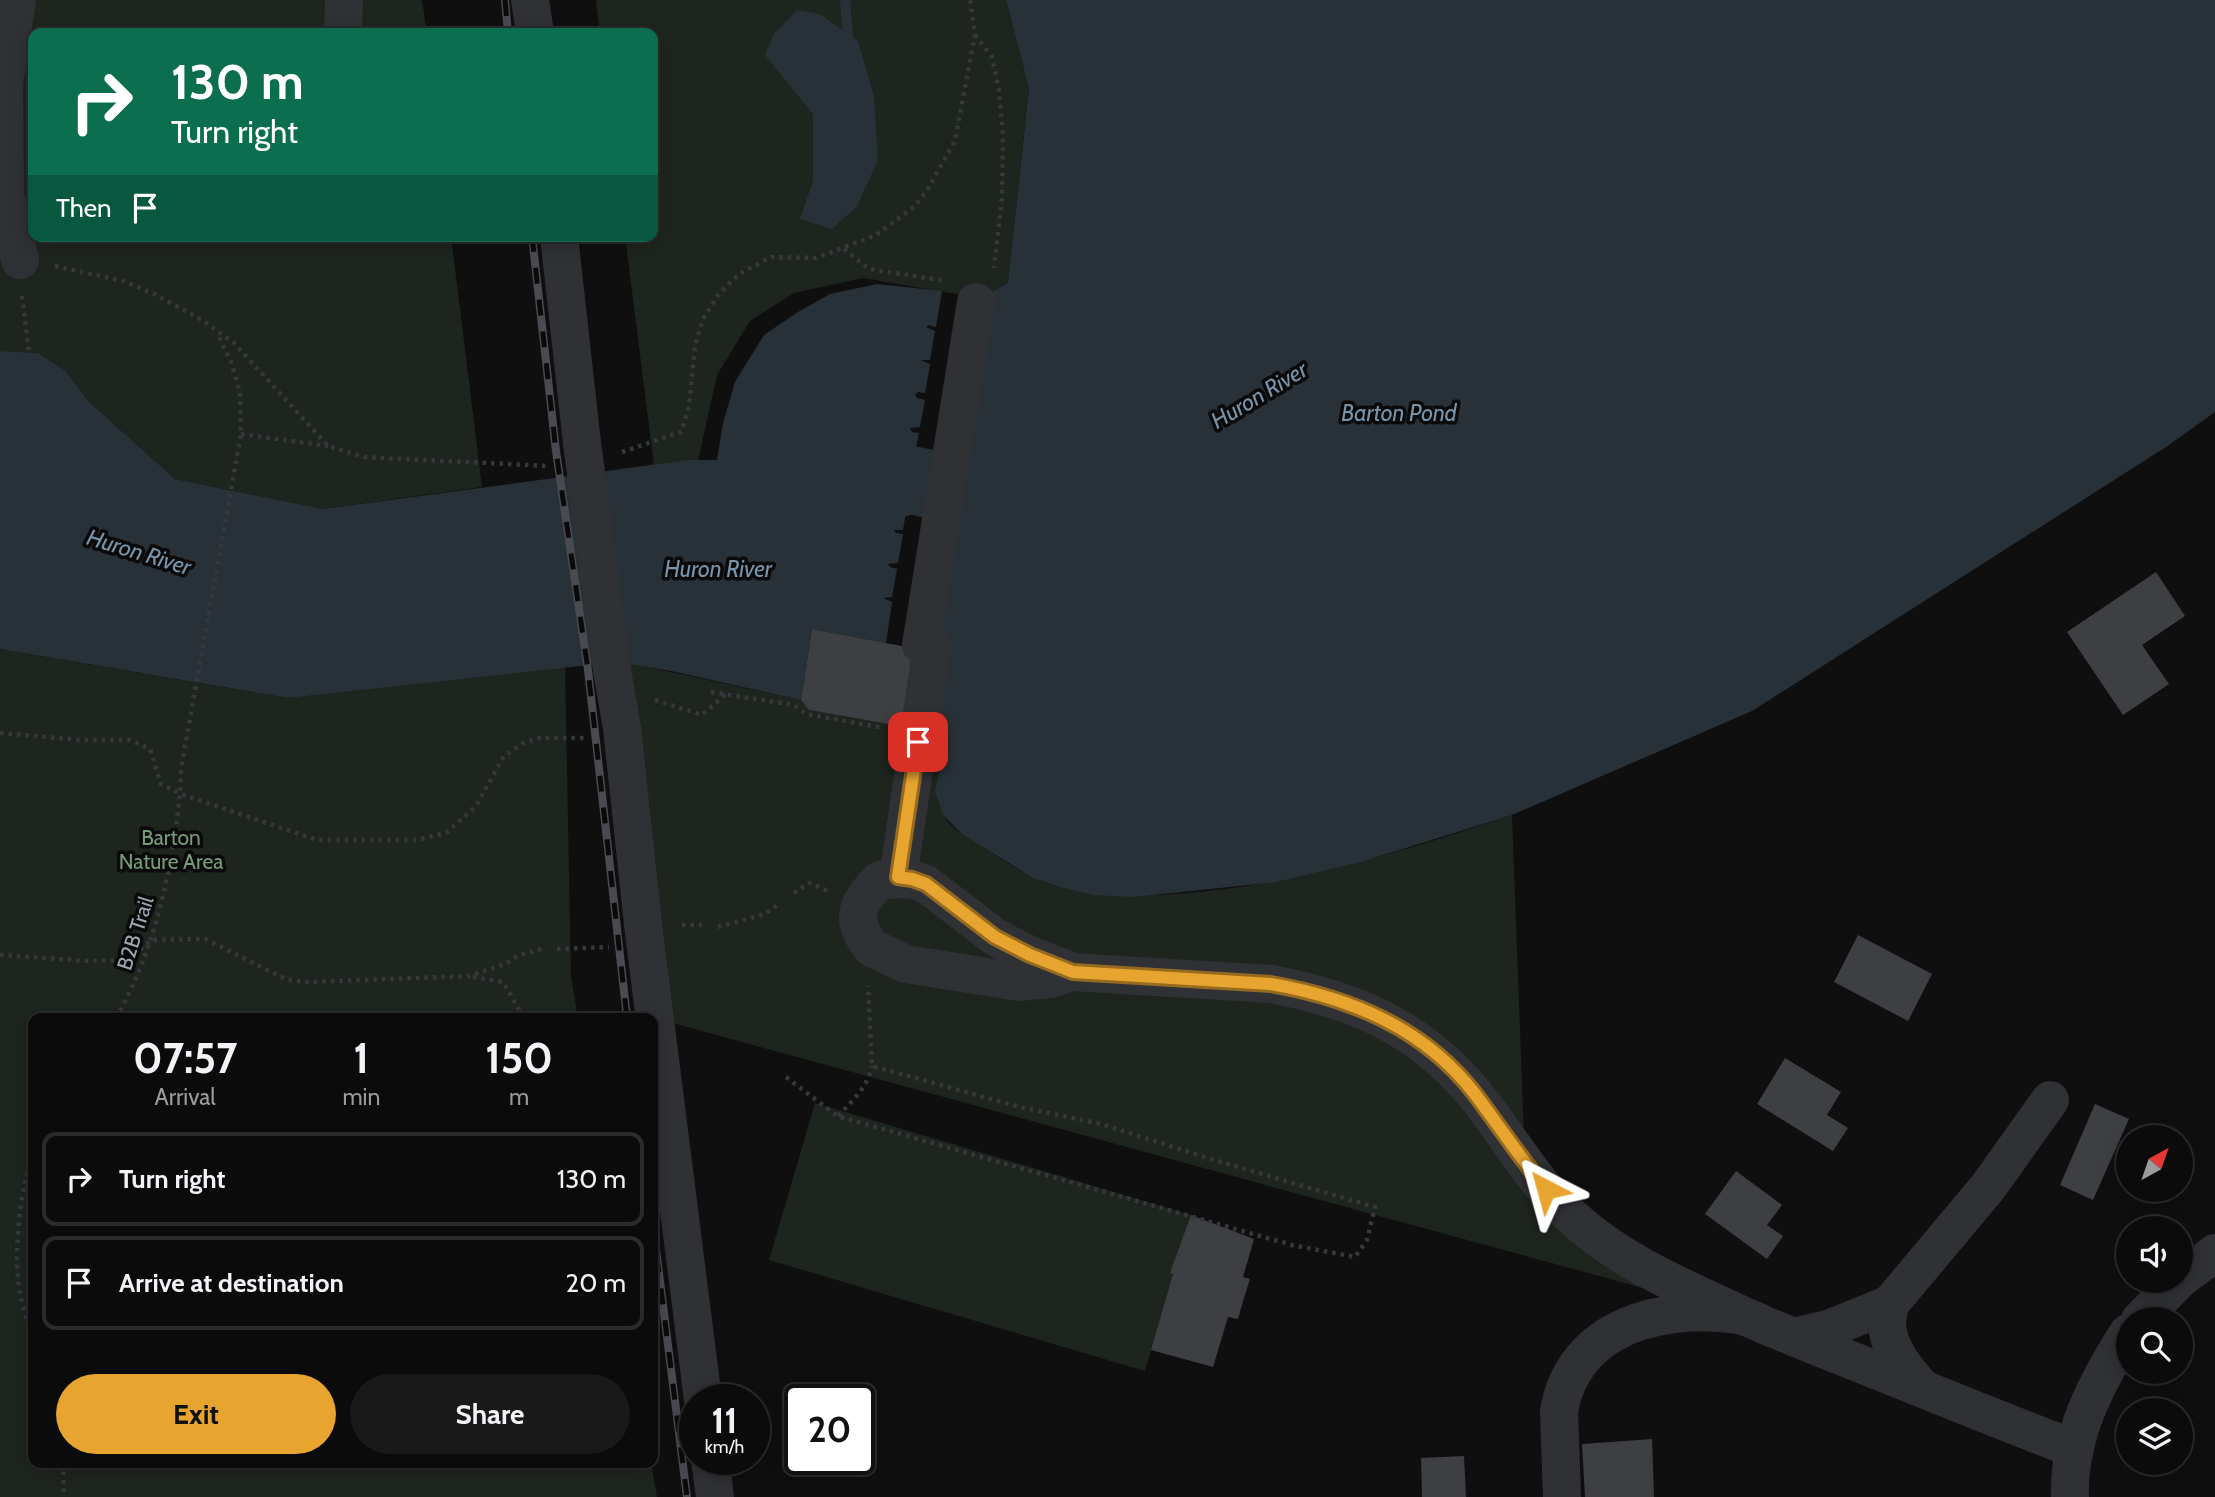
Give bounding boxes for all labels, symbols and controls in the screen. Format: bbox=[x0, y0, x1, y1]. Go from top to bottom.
text: 130 m bbox=[171, 52, 304, 111]
icon: right bbox=[56, 56, 147, 147]
text: Turn right bbox=[171, 112, 298, 151]
icon: arrive bbox=[126, 189, 164, 227]
text: Then bbox=[56, 192, 112, 224]
water label: Huron River bbox=[1206, 355, 1313, 435]
water label: Barton Pond bbox=[1341, 399, 1458, 427]
water label: Huron River bbox=[84, 523, 195, 581]
water label: Huron River bbox=[664, 555, 773, 583]
pin bbox=[888, 712, 948, 772]
icon: arrive bbox=[899, 723, 937, 761]
park label: Barton Nature Area bbox=[119, 825, 223, 874]
street label: B2B Trail bbox=[111, 893, 159, 973]
text: 07:57 bbox=[133, 1032, 237, 1084]
text: 1 bbox=[354, 1032, 369, 1084]
text: 150 bbox=[485, 1032, 553, 1084]
text: Arrival bbox=[155, 1083, 216, 1111]
text: min bbox=[342, 1083, 380, 1111]
text: m bbox=[509, 1083, 529, 1111]
north arrow bbox=[2116, 1125, 2193, 1202]
map controls bbox=[2116, 1125, 2193, 1475]
position arrow bbox=[1509, 1152, 1583, 1226]
icon: right bbox=[60, 1160, 98, 1198]
text: Turn right bbox=[119, 1163, 225, 1195]
text: 130 m bbox=[557, 1163, 626, 1195]
button: sound bbox=[2116, 1216, 2193, 1293]
icon: arrive bbox=[60, 1264, 98, 1302]
text: Arrive at destination bbox=[119, 1267, 344, 1299]
text: 20 m bbox=[566, 1267, 626, 1299]
button: search bbox=[2116, 1307, 2193, 1384]
button: Exit bbox=[56, 1374, 336, 1454]
button: Share bbox=[350, 1374, 630, 1454]
speed limit sign: 20 bbox=[784, 1384, 875, 1475]
button: layers bbox=[2116, 1398, 2193, 1475]
text: 11 bbox=[712, 1399, 737, 1442]
text: km/h bbox=[705, 1436, 744, 1458]

